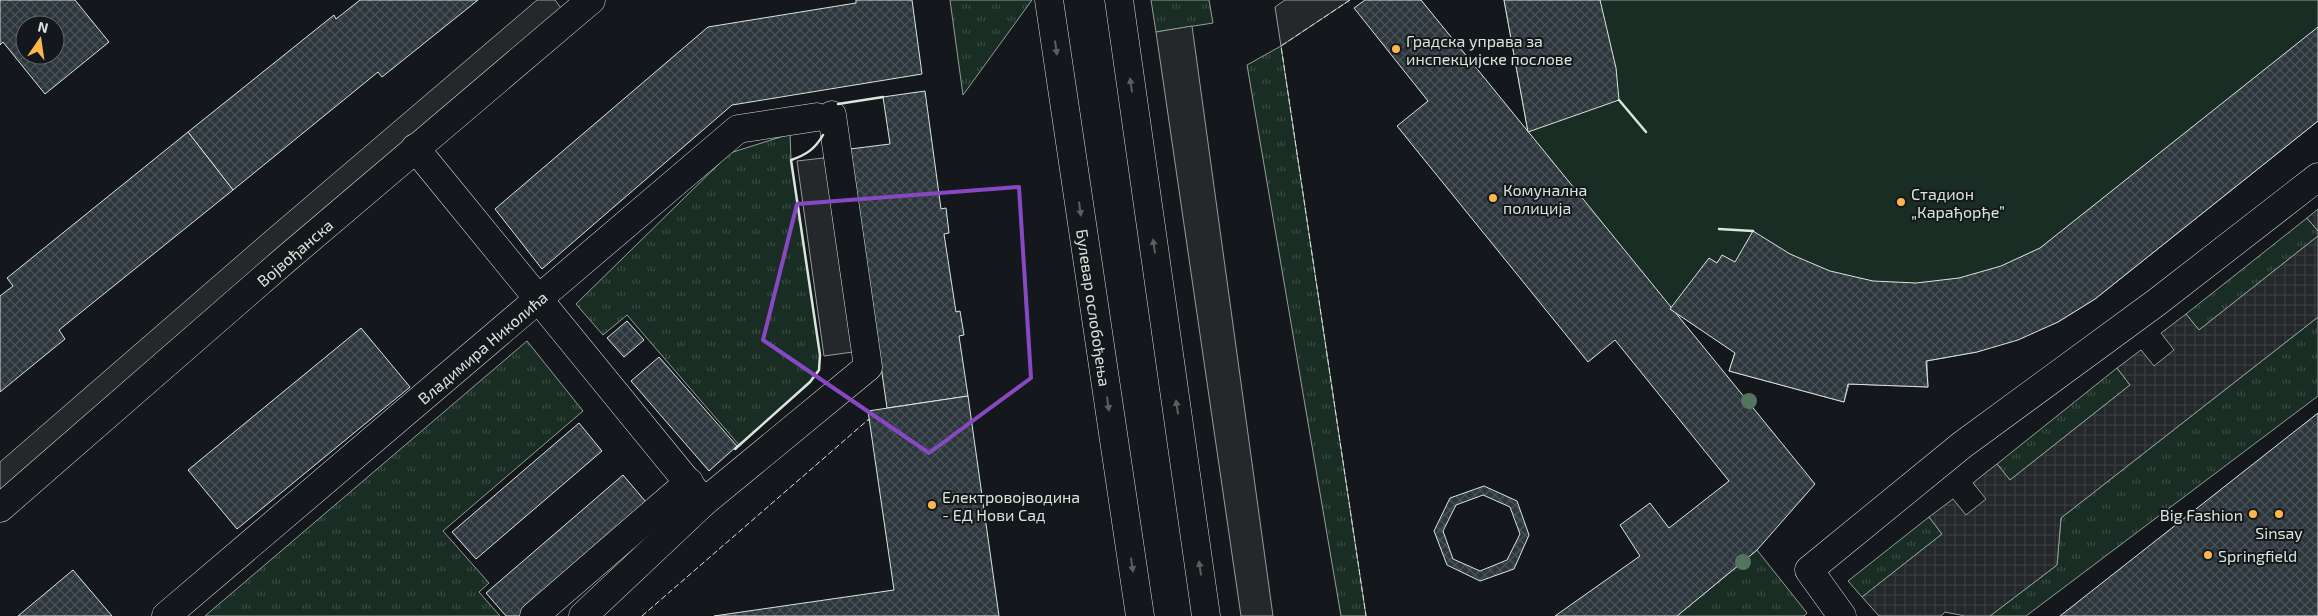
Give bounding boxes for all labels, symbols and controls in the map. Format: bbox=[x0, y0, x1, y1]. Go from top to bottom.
north arrow bbox=[15, 15, 65, 65]
text: N bbox=[36, 17, 50, 36]
place label: Градска управа за инспекцијске послове bbox=[1406, 31, 1572, 69]
one-way arrow bbox=[1052, 41, 1060, 57]
marker: Градска управа за инспекцијске послове bbox=[1390, 43, 1402, 55]
one-way arrow bbox=[1127, 77, 1135, 93]
place label: Комунална полиција bbox=[1503, 180, 1587, 218]
place label: Стадион „Карађорђе” bbox=[1911, 184, 2005, 222]
marker: Комунална полиција bbox=[1487, 192, 1499, 204]
marker: Стадион „Карађорђе” bbox=[1895, 196, 1907, 208]
one-way arrow bbox=[1076, 201, 1084, 217]
street label: Војвођанска bbox=[253, 214, 336, 290]
street label: Булевар ослобођења bbox=[1073, 228, 1115, 388]
one-way arrow bbox=[1150, 238, 1158, 254]
street label: Владимира Николића bbox=[413, 287, 551, 407]
one-way arrow bbox=[1105, 397, 1113, 413]
one-way arrow bbox=[1173, 398, 1181, 414]
place label: Електровојводина - ЕД Нови Сад bbox=[942, 487, 1080, 524]
marker: Електровојводина - ЕД Нови Сад bbox=[926, 499, 938, 511]
place label: Big Fashion bbox=[2160, 505, 2243, 524]
marker: Big Fashion bbox=[2247, 508, 2259, 520]
marker: Sinsay bbox=[2273, 508, 2285, 520]
place label: Sinsay bbox=[2255, 523, 2303, 542]
place label: Springfield bbox=[2218, 546, 2297, 565]
marker: Springfield bbox=[2202, 549, 2214, 561]
one-way arrow bbox=[1128, 557, 1136, 573]
one-way arrow bbox=[1195, 559, 1203, 575]

